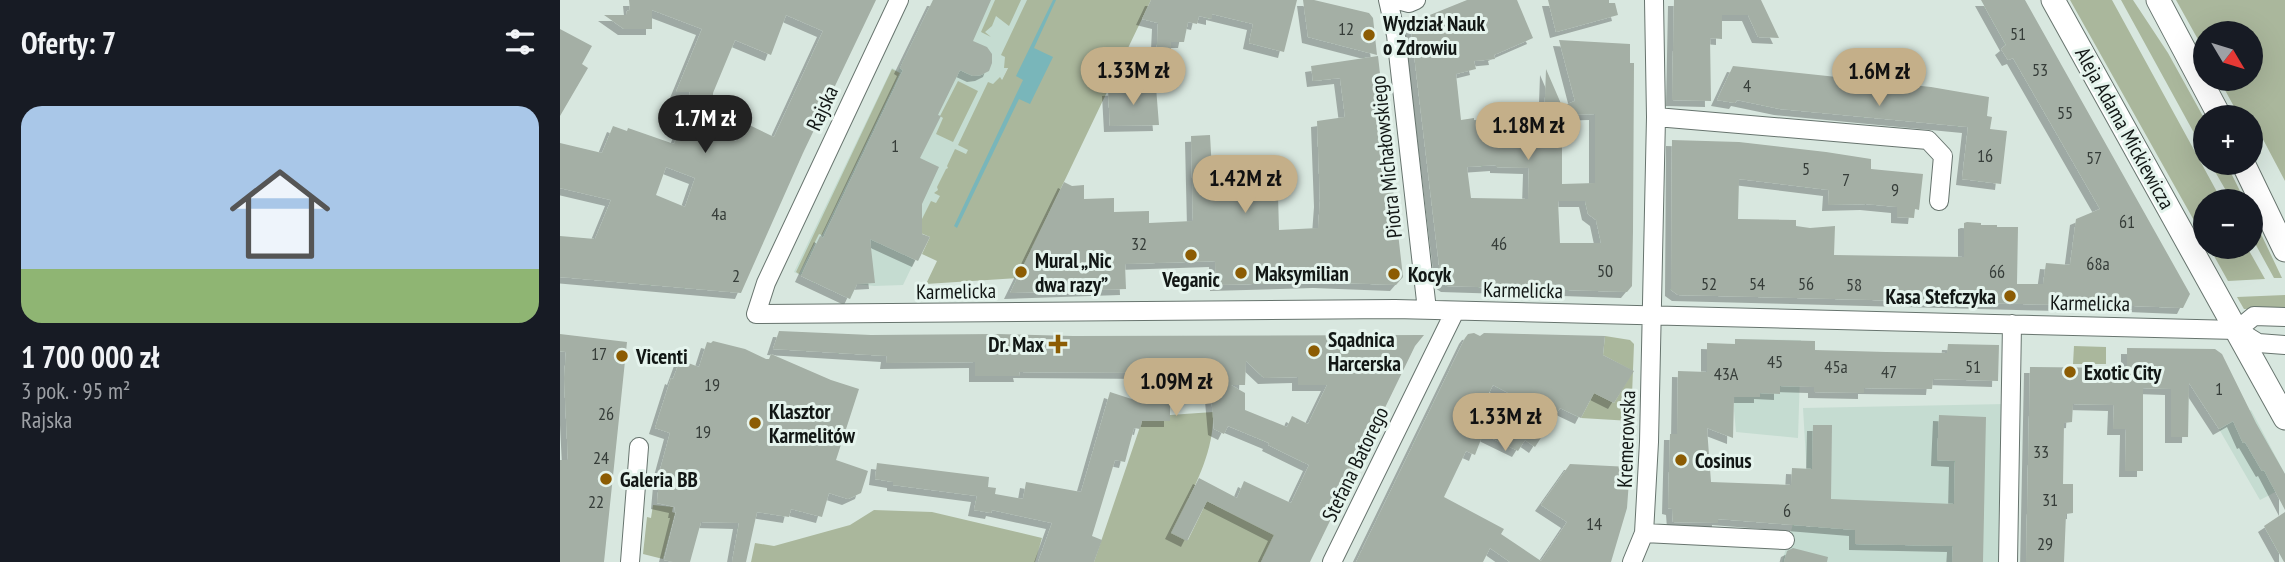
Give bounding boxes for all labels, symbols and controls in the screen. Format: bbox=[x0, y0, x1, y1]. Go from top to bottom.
place label: Wydział Nauk o Zdrowiu bbox=[1382, 10, 1485, 61]
house number: 12 bbox=[1338, 17, 1354, 40]
north arrow bbox=[2193, 21, 2263, 91]
map controls bbox=[2193, 21, 2263, 259]
house number: 51 bbox=[2010, 22, 2026, 45]
text: Oferty: 7 bbox=[21, 23, 116, 62]
icon: filters bbox=[501, 23, 539, 61]
marker: Wydział Nauk o Zdrowiu bbox=[1361, 27, 1377, 43]
street label: Aleja Adama Mickiewicza bbox=[2069, 42, 2181, 214]
pin: 1.33M zł bbox=[1061, 48, 1205, 107]
pin: 1.6M zł bbox=[1814, 48, 1944, 108]
text: 1.33M zł bbox=[1097, 55, 1169, 84]
text: 1.6M zł bbox=[1848, 56, 1910, 85]
house number: 53 bbox=[2032, 58, 2048, 81]
street label: Piotra Michałowskiego bbox=[1364, 74, 1408, 240]
house number: 4 bbox=[1743, 74, 1751, 97]
street label: Rajska bbox=[800, 81, 844, 135]
pin: 1.7M zł bbox=[640, 96, 770, 155]
house number: 55 bbox=[2057, 101, 2073, 124]
pin: 1.18M zł bbox=[1456, 102, 1600, 162]
text: 1.7M zł bbox=[674, 103, 736, 132]
button: + bbox=[2193, 105, 2263, 175]
text: 1.18M zł bbox=[1492, 110, 1564, 139]
house number: 1 bbox=[891, 134, 899, 157]
house number: 16 bbox=[1977, 144, 1993, 167]
house number: 57 bbox=[2086, 146, 2102, 169]
icon: home bbox=[217, 151, 343, 277]
pin: 1.42M zł bbox=[1173, 156, 1317, 215]
house number: 5 bbox=[1802, 157, 1810, 180]
text: 1.42M zł bbox=[1209, 163, 1281, 192]
house number: 7 bbox=[1842, 168, 1850, 191]
house number: 9 bbox=[1891, 178, 1899, 201]
button: − bbox=[2193, 189, 2263, 259]
house number: 4a bbox=[711, 202, 727, 225]
house number: 61 bbox=[2119, 210, 2135, 233]
house number: 32 bbox=[1131, 232, 1147, 255]
house number: 46 bbox=[1491, 232, 1507, 255]
place label: Mural „Nic dwa razy” bbox=[1035, 247, 1112, 298]
marker: Veganic bbox=[1183, 247, 1199, 263]
house number: 68a bbox=[2086, 252, 2110, 275]
house number: 50 bbox=[1597, 259, 1613, 282]
place label: Maksymilian bbox=[1255, 260, 1349, 287]
house number: 66 bbox=[1989, 260, 2005, 283]
place label: Kocyk bbox=[1408, 261, 1452, 288]
house number: 2 bbox=[732, 264, 740, 287]
marker: Mural „Nic dwa razy” bbox=[1013, 264, 1029, 280]
marker: Maksymilian bbox=[1233, 265, 1249, 281]
place label: Veganic bbox=[1161, 266, 1220, 293]
marker: Kocyk bbox=[1386, 266, 1402, 282]
house number: 52 bbox=[1701, 272, 1717, 295]
house number: 54 bbox=[1749, 272, 1765, 295]
house number: 56 bbox=[1798, 272, 1814, 295]
house number: 58 bbox=[1846, 273, 1862, 296]
street label: Karmelicka bbox=[1483, 276, 1563, 304]
street label: Karmelicka bbox=[916, 277, 996, 305]
place label: Kasa Stefczyka bbox=[1885, 283, 1996, 310]
marker: Kasa Stefczyka bbox=[2002, 288, 2018, 304]
street label: Karmelicka bbox=[2050, 289, 2130, 317]
place label: Sqadnica Harcerska bbox=[1328, 326, 1401, 377]
place label: Dr. Max bbox=[988, 331, 1045, 358]
marker: Dr. Max bbox=[1050, 336, 1066, 352]
text: 1 700 000 zł bbox=[21, 337, 159, 376]
house number: 17 bbox=[591, 342, 607, 365]
place label: Vicenti bbox=[635, 343, 688, 370]
marker: Sqadnica Harcerska bbox=[1306, 343, 1322, 359]
marker: Vicenti bbox=[614, 348, 630, 364]
house number: 45 bbox=[1767, 350, 1783, 373]
house number: 45a bbox=[1824, 355, 1848, 378]
house number: 51 bbox=[1965, 355, 1981, 378]
pin: 1.09M zł bbox=[1104, 358, 1248, 418]
place label: Exotic City bbox=[2084, 359, 2162, 386]
house number: 47 bbox=[1881, 360, 1897, 383]
house number: 43A bbox=[1714, 362, 1739, 385]
marker: Exotic City bbox=[2062, 364, 2078, 380]
text: 1.09M zł bbox=[1140, 366, 1212, 395]
house number: 19 bbox=[704, 373, 720, 396]
text: 3 pok. · 95 m² bbox=[21, 376, 130, 405]
house number: 1 bbox=[2215, 377, 2223, 400]
street label: Kremerowska bbox=[1611, 390, 1641, 488]
pin: 1.33M zł bbox=[1433, 393, 1577, 453]
place label: Klasztor Karmelitów bbox=[769, 398, 855, 449]
text: 1.33M zł bbox=[1469, 401, 1541, 430]
house number: 26 bbox=[598, 402, 614, 425]
street label: Stefana Batorego bbox=[1316, 402, 1394, 526]
text: Rajska bbox=[21, 405, 72, 434]
marker: Klasztor Karmelitów bbox=[747, 415, 763, 431]
house number: 19 bbox=[695, 420, 711, 443]
house number: 33 bbox=[2033, 440, 2049, 463]
house number: 24 bbox=[593, 446, 609, 469]
place label: Cosinus bbox=[1695, 447, 1752, 474]
marker: Cosinus bbox=[1673, 452, 1689, 468]
place label: Galeria BB bbox=[620, 466, 698, 493]
marker: Galeria BB bbox=[598, 471, 614, 487]
house number: 31 bbox=[2042, 488, 2058, 511]
house number: 22 bbox=[588, 490, 604, 513]
house number: 6 bbox=[1783, 499, 1791, 522]
house number: 14 bbox=[1586, 512, 1602, 535]
house number: 29 bbox=[2037, 532, 2053, 555]

